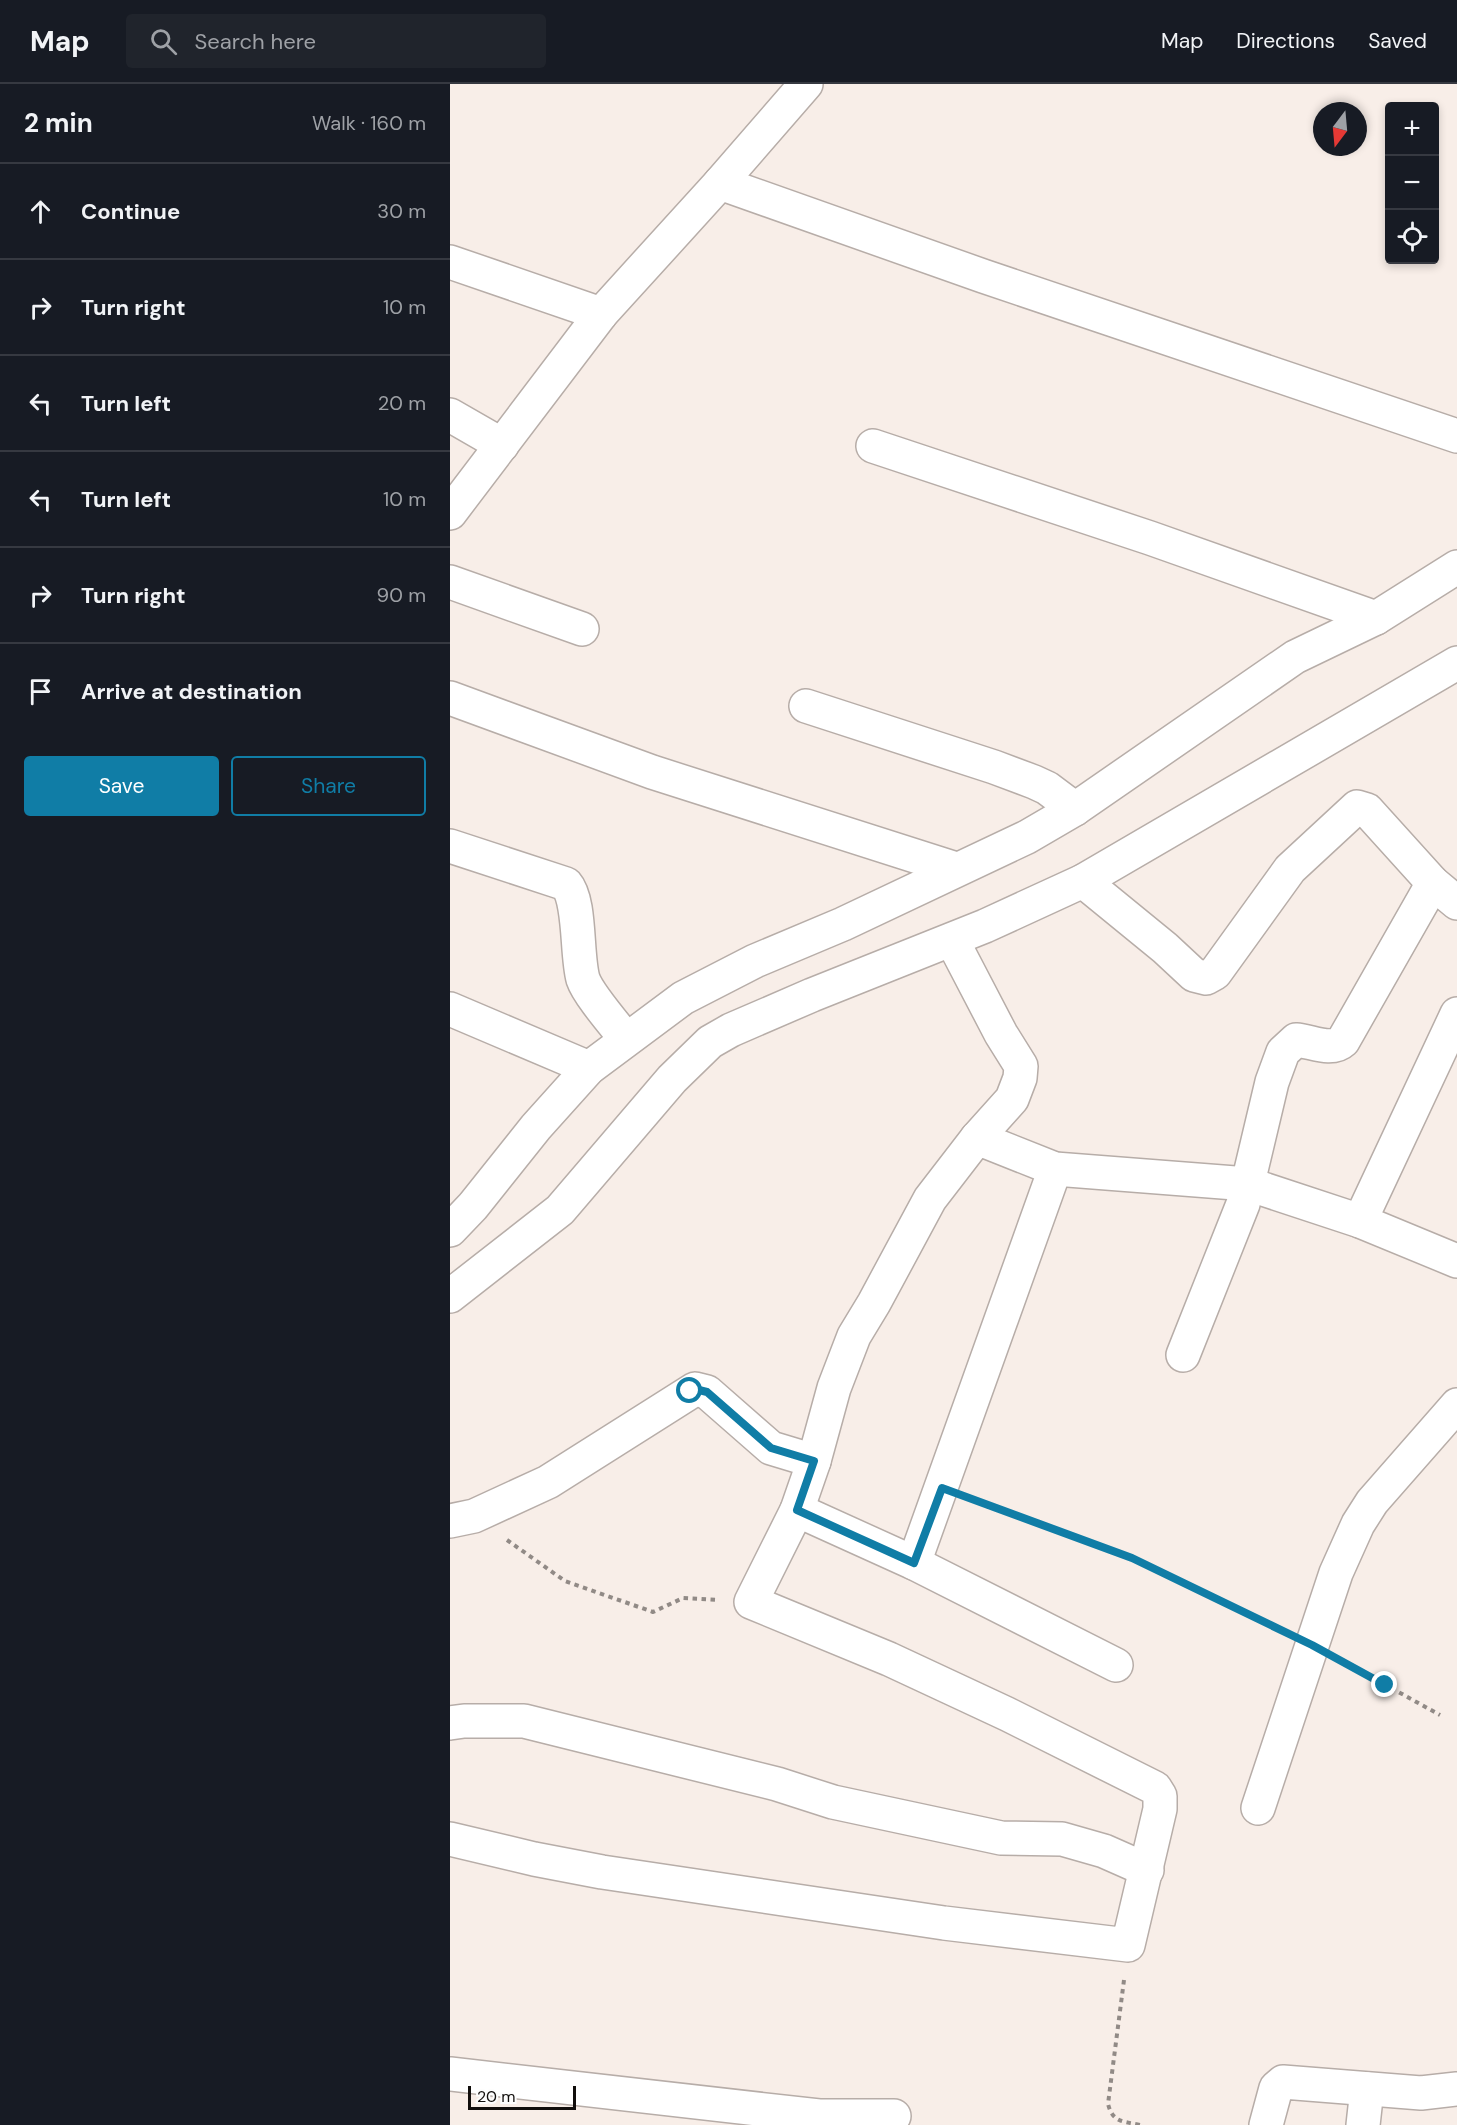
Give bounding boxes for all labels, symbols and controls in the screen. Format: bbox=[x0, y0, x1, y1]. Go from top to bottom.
search box bbox=[126, 14, 546, 68]
text: Map bbox=[30, 23, 90, 60]
icon: search bbox=[147, 25, 180, 58]
text: Search here bbox=[195, 27, 316, 56]
text: Map bbox=[1161, 27, 1203, 55]
text: Directions bbox=[1236, 27, 1335, 55]
text: Saved bbox=[1368, 27, 1427, 55]
north arrow bbox=[1313, 102, 1367, 156]
map controls bbox=[1385, 102, 1439, 264]
button: + bbox=[1385, 102, 1439, 156]
text: 2 min bbox=[24, 106, 93, 140]
text: Walk · 160 m bbox=[312, 110, 426, 136]
button: − bbox=[1385, 156, 1439, 210]
icon: ahead bbox=[24, 195, 57, 228]
text: Continue bbox=[81, 197, 180, 226]
text: 30 m bbox=[377, 198, 426, 224]
button: locate bbox=[1385, 210, 1439, 264]
icon: right bbox=[24, 291, 57, 324]
text: Turn right bbox=[81, 293, 186, 322]
text: 10 m bbox=[383, 294, 426, 320]
icon: left bbox=[24, 387, 57, 420]
text: Turn left bbox=[81, 389, 171, 418]
text: 20 m bbox=[378, 390, 426, 416]
icon: left bbox=[24, 483, 57, 516]
text: Turn left bbox=[81, 485, 171, 514]
text: 10 m bbox=[383, 486, 426, 512]
icon: right bbox=[24, 579, 57, 612]
text: Turn right bbox=[81, 581, 186, 610]
text: 90 m bbox=[377, 582, 426, 608]
icon: arrive bbox=[24, 675, 57, 708]
text: Arrive at destination bbox=[81, 677, 302, 706]
button: Save bbox=[24, 756, 219, 816]
button: Share bbox=[231, 756, 426, 816]
route start bbox=[676, 1377, 702, 1403]
route end bbox=[1371, 1671, 1397, 1697]
scale bar bbox=[468, 2083, 576, 2110]
text: 20 m bbox=[477, 2086, 516, 2107]

